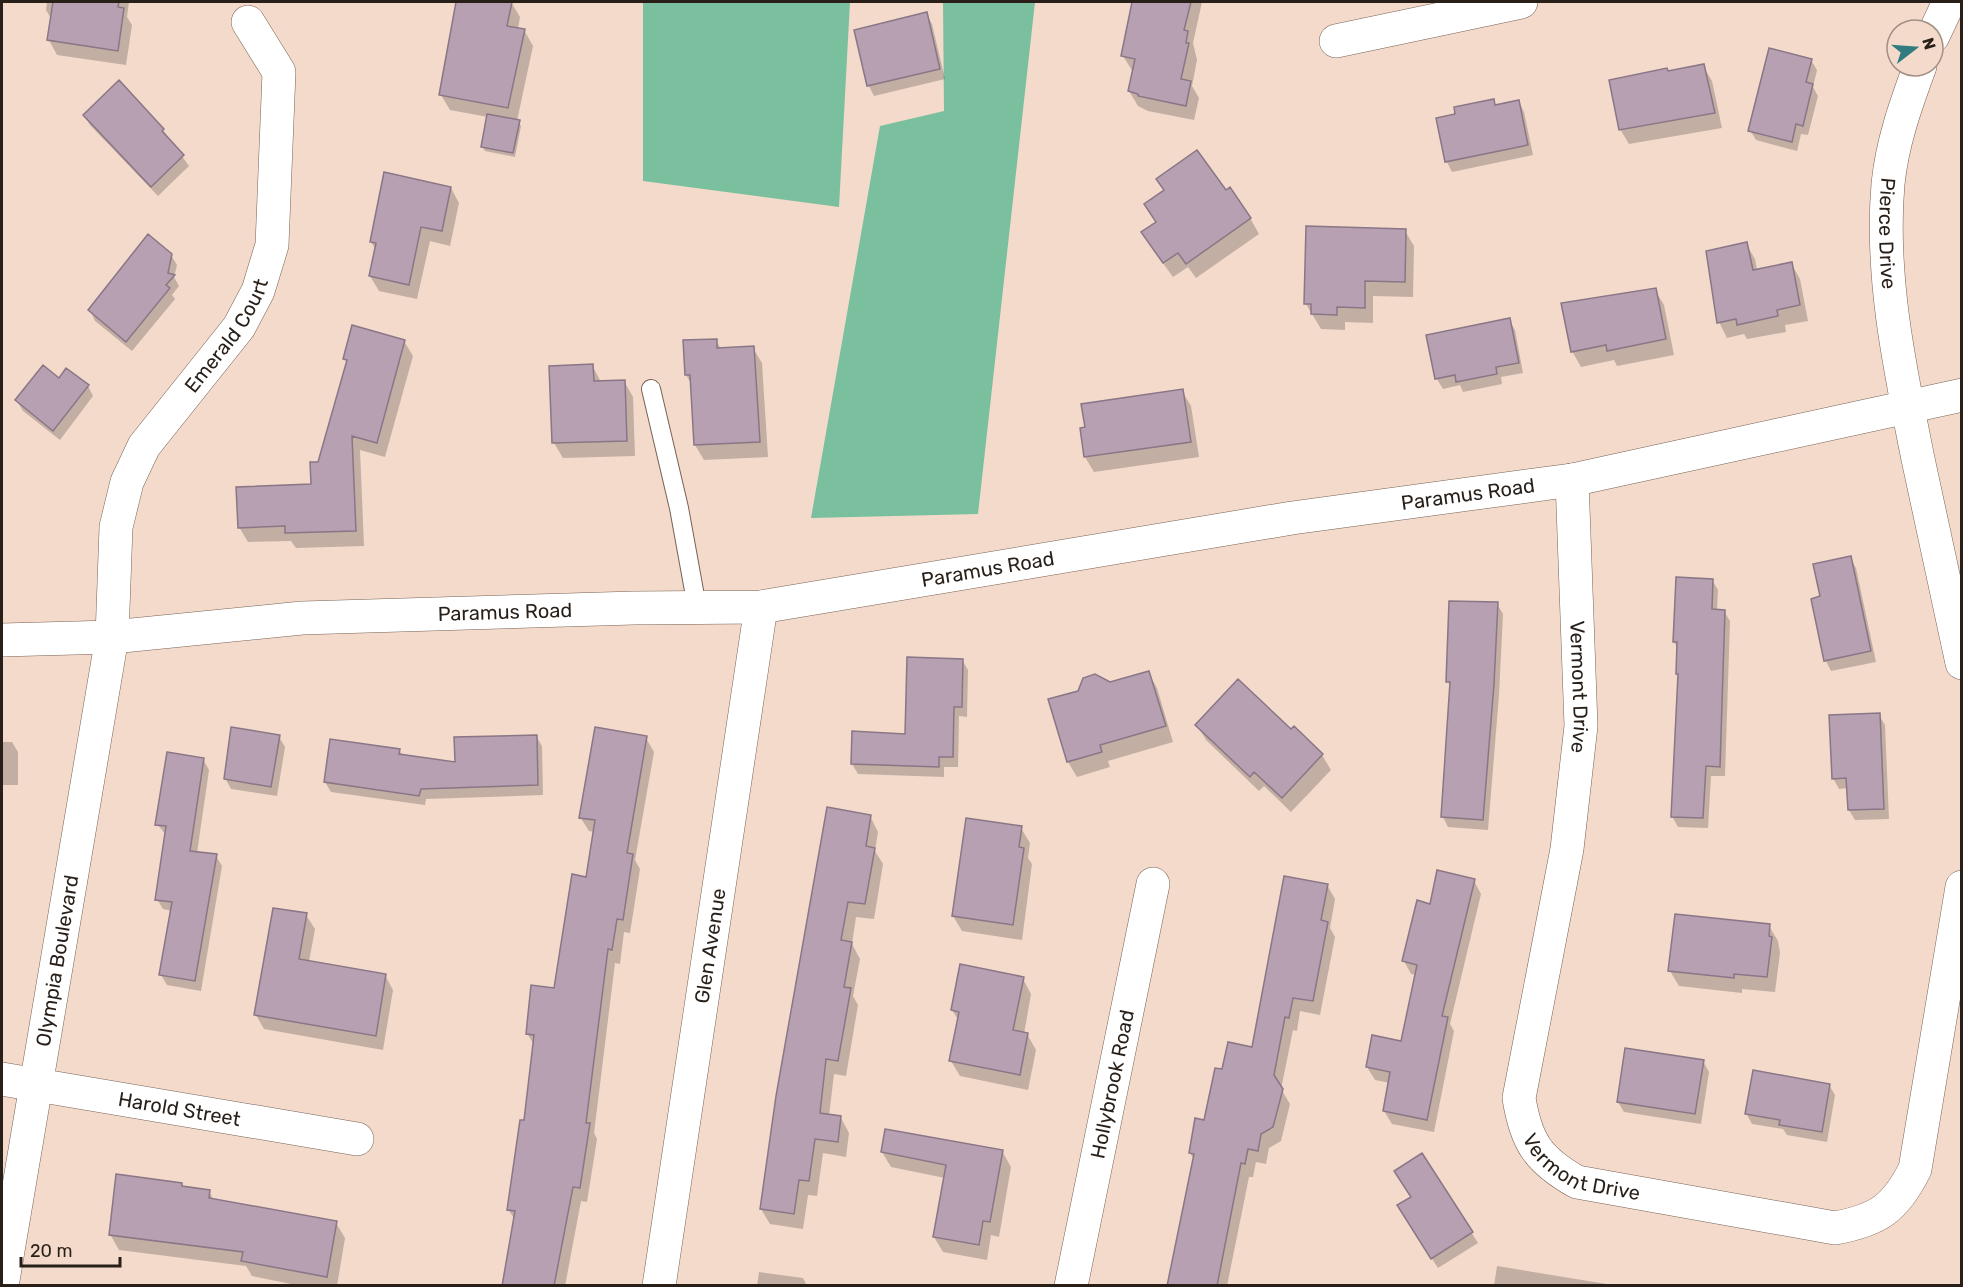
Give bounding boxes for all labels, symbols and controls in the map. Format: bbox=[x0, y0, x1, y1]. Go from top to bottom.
north arrow bbox=[1885, 18, 1945, 78]
text: N bbox=[1918, 35, 1940, 52]
street label: Pierce Drive bbox=[1874, 177, 1901, 290]
street label: Emerald Court bbox=[179, 276, 273, 397]
street label: Paramus Road bbox=[1400, 473, 1536, 515]
street label: Paramus Road bbox=[919, 546, 1056, 592]
street label: Paramus Road bbox=[437, 598, 573, 626]
street label: Vermont Drive bbox=[1565, 620, 1593, 755]
street label: Olympia Boulevard bbox=[31, 873, 83, 1048]
street label: Glen Avenue bbox=[690, 887, 731, 1005]
street label: Hollybrook Road bbox=[1085, 1008, 1139, 1161]
street label: Harold Street bbox=[116, 1087, 243, 1131]
street label: Vermont Drive bbox=[1518, 1129, 1642, 1205]
scale bar bbox=[21, 1230, 120, 1268]
text: 20 m bbox=[30, 1240, 72, 1262]

